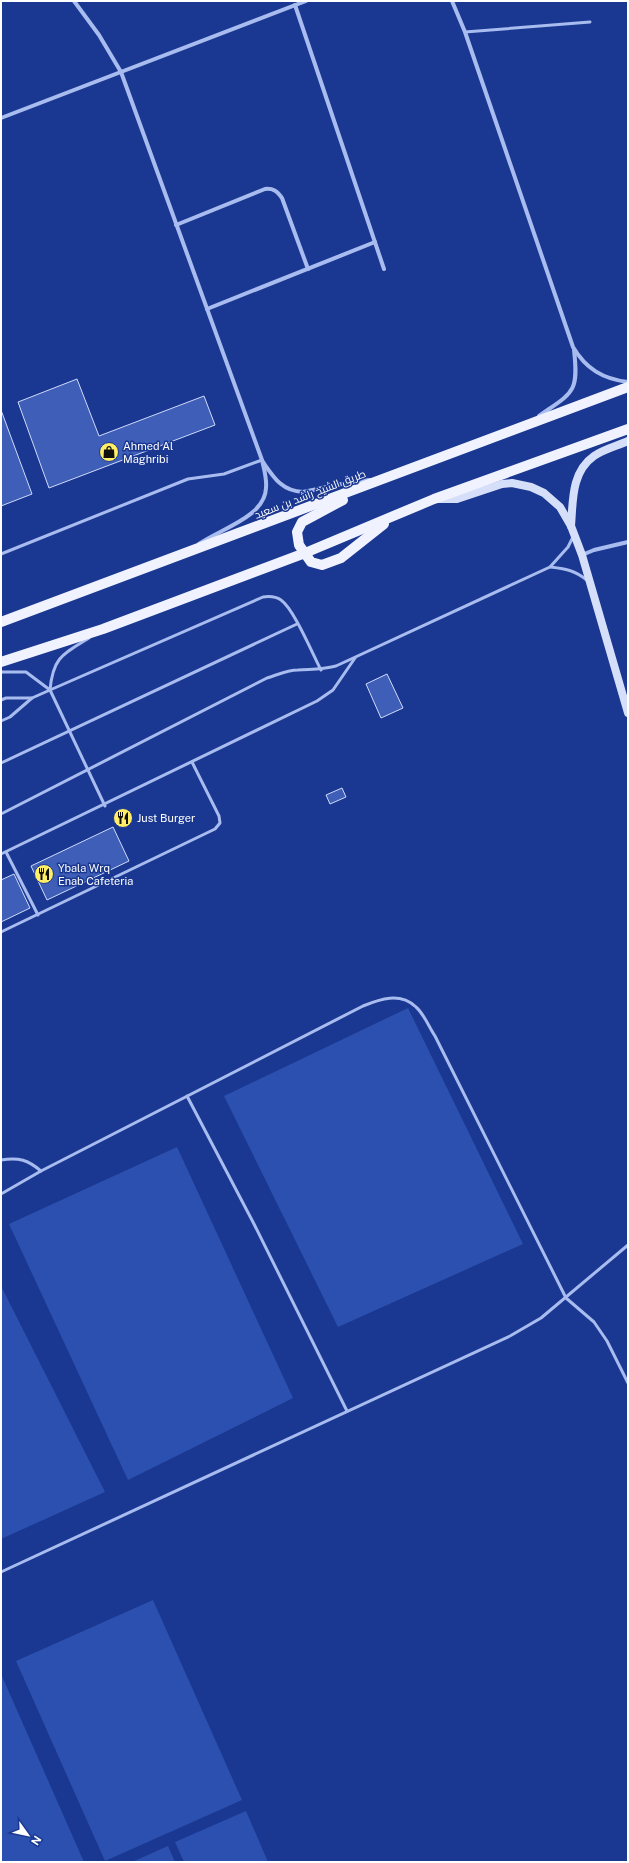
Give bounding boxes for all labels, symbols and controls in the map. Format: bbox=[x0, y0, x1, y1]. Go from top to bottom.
place label: Ahmed Al Maghribi bbox=[123, 440, 173, 465]
shop icon: Ahmed Al Maghribi bbox=[98, 441, 120, 463]
street label: طريق الشيخ راشد بن سعيد bbox=[253, 467, 368, 523]
restaurant icon: Just Burger bbox=[112, 807, 134, 829]
place label: Just Burger bbox=[137, 812, 195, 824]
place label: Ybala Wrq Enab Cafeteria bbox=[58, 862, 133, 887]
restaurant icon: Ybala Wrq Enab Cafeteria bbox=[33, 863, 55, 885]
north arrow bbox=[8, 1815, 48, 1855]
text: N bbox=[29, 1834, 44, 1847]

